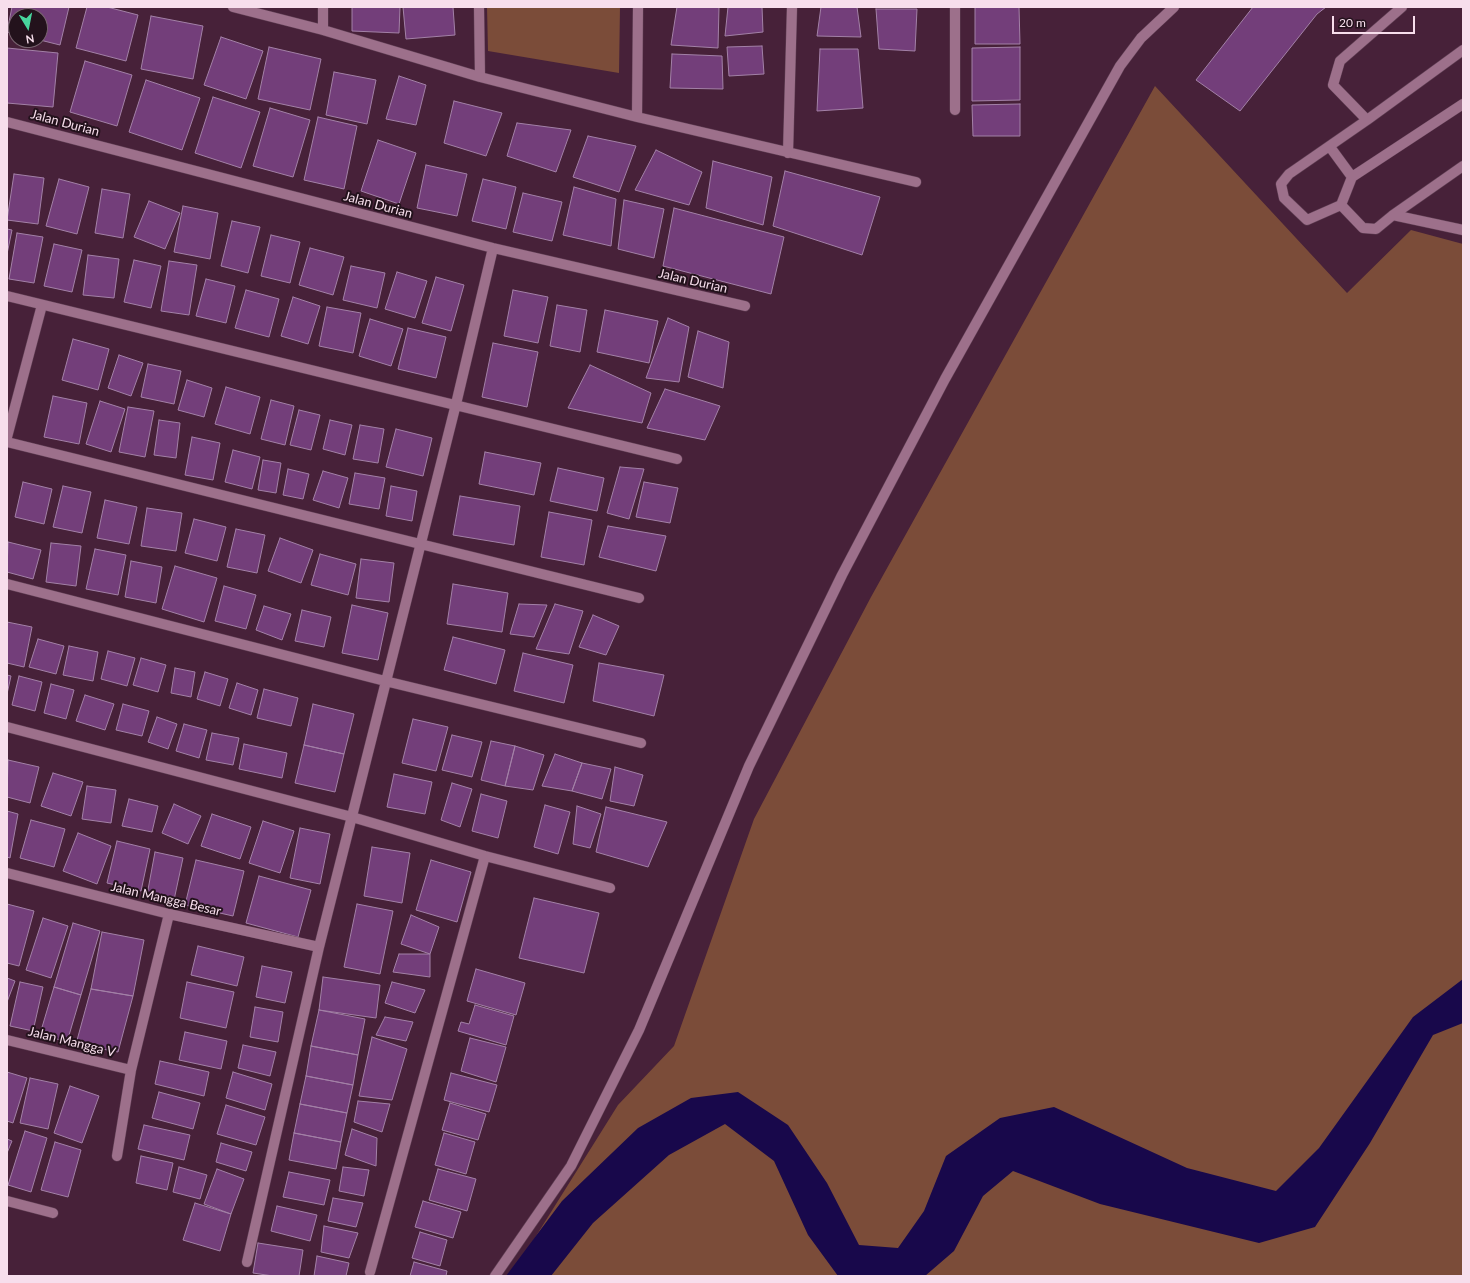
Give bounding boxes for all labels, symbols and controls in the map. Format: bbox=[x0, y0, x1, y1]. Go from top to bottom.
north arrow bbox=[8, 8, 48, 48]
scale bar bbox=[1334, 8, 1417, 34]
text: 20 m bbox=[1339, 15, 1366, 30]
text: N bbox=[25, 32, 35, 46]
street label: Jalan Durian bbox=[29, 106, 101, 140]
street label: Jalan Durian bbox=[342, 188, 414, 222]
street label: Jalan Durian bbox=[657, 265, 729, 297]
street label: Jalan Mangga Besar bbox=[109, 879, 223, 919]
street label: Jalan Mangga V bbox=[27, 1024, 117, 1060]

